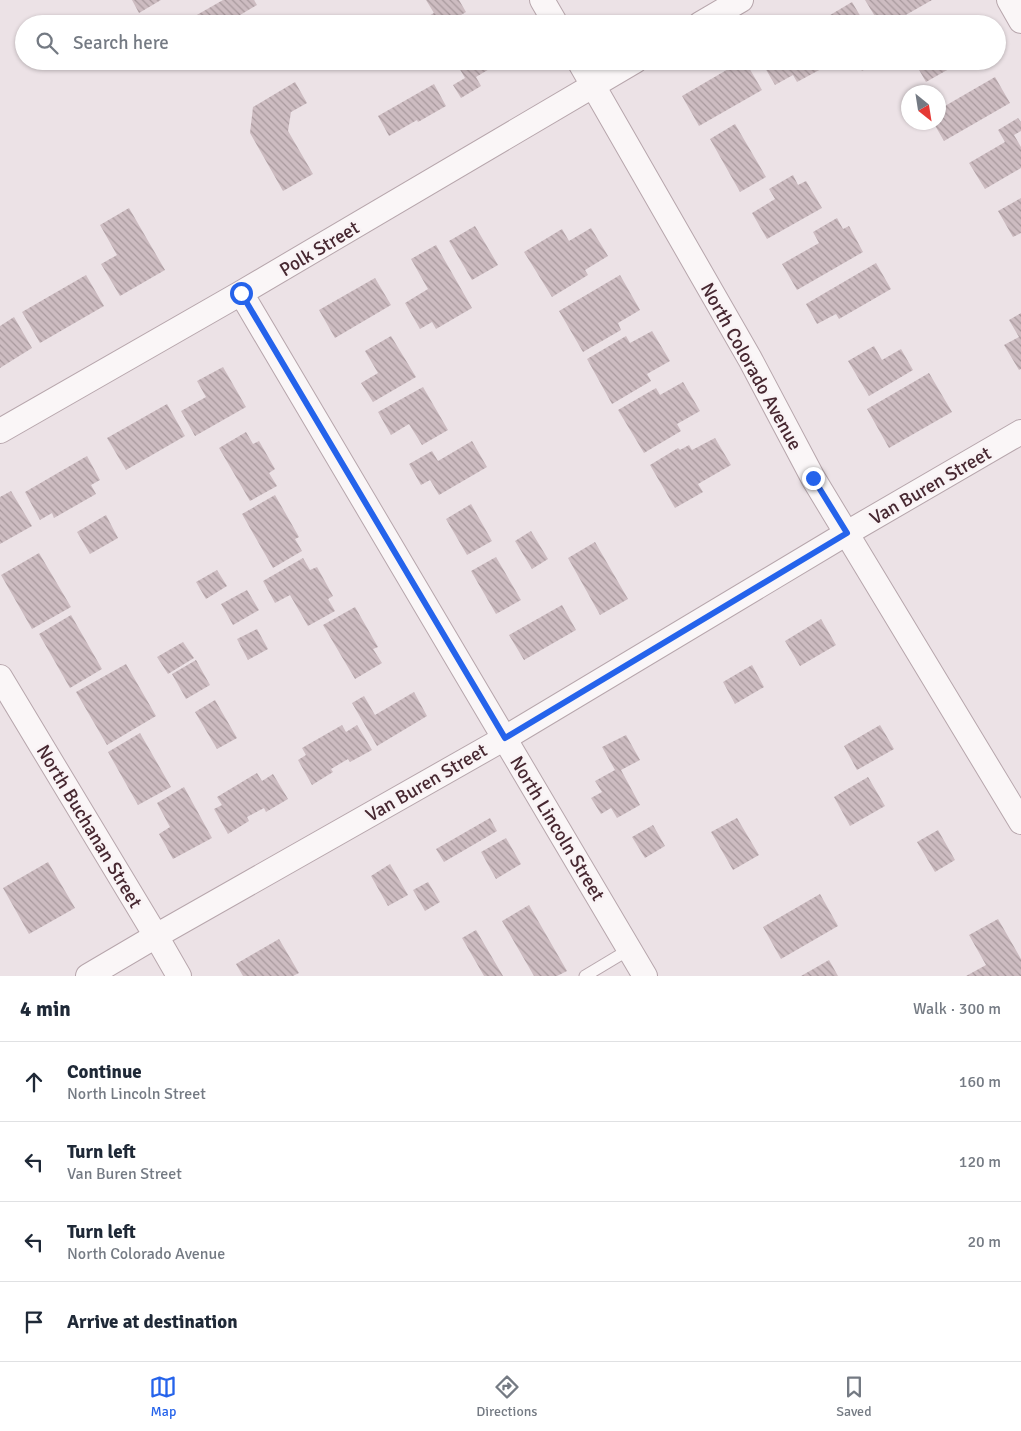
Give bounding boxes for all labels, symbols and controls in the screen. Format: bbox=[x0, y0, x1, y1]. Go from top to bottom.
search box bbox=[15, 15, 1006, 70]
icon: search bbox=[33, 29, 61, 57]
text: Search here bbox=[73, 31, 169, 55]
north arrow bbox=[901, 85, 946, 130]
street label: Polk Street bbox=[275, 215, 364, 282]
street label: North Colorado Avenue bbox=[695, 279, 807, 454]
route start bbox=[230, 282, 253, 305]
street label: Van Buren Street bbox=[865, 441, 996, 530]
route end bbox=[802, 467, 825, 490]
street label: Van Buren Street bbox=[361, 738, 492, 827]
street label: North Buchanan Street bbox=[31, 741, 148, 913]
street label: North Lincoln Street bbox=[504, 752, 610, 906]
text: 4 min bbox=[20, 996, 71, 1022]
text: Walk · 300 m bbox=[913, 999, 1001, 1019]
text: Continue bbox=[67, 1060, 142, 1084]
icon: ahead bbox=[20, 1068, 48, 1096]
text: 160 m bbox=[959, 1072, 1001, 1092]
text: North Lincoln Street bbox=[67, 1084, 206, 1104]
text: Turn left bbox=[67, 1140, 136, 1164]
icon: left bbox=[20, 1148, 48, 1176]
text: 120 m bbox=[959, 1152, 1001, 1172]
text: Van Buren Street bbox=[67, 1164, 182, 1184]
text: Turn left bbox=[67, 1220, 136, 1244]
icon: left bbox=[20, 1228, 48, 1256]
text: 20 m bbox=[967, 1232, 1001, 1252]
text: North Colorado Avenue bbox=[67, 1244, 225, 1264]
icon: arrive bbox=[20, 1308, 48, 1336]
text: Arrive at destination bbox=[67, 1310, 238, 1334]
tab: Map bbox=[149, 1373, 177, 1420]
tab: Directions bbox=[476, 1373, 537, 1420]
tab: Saved bbox=[836, 1373, 872, 1420]

